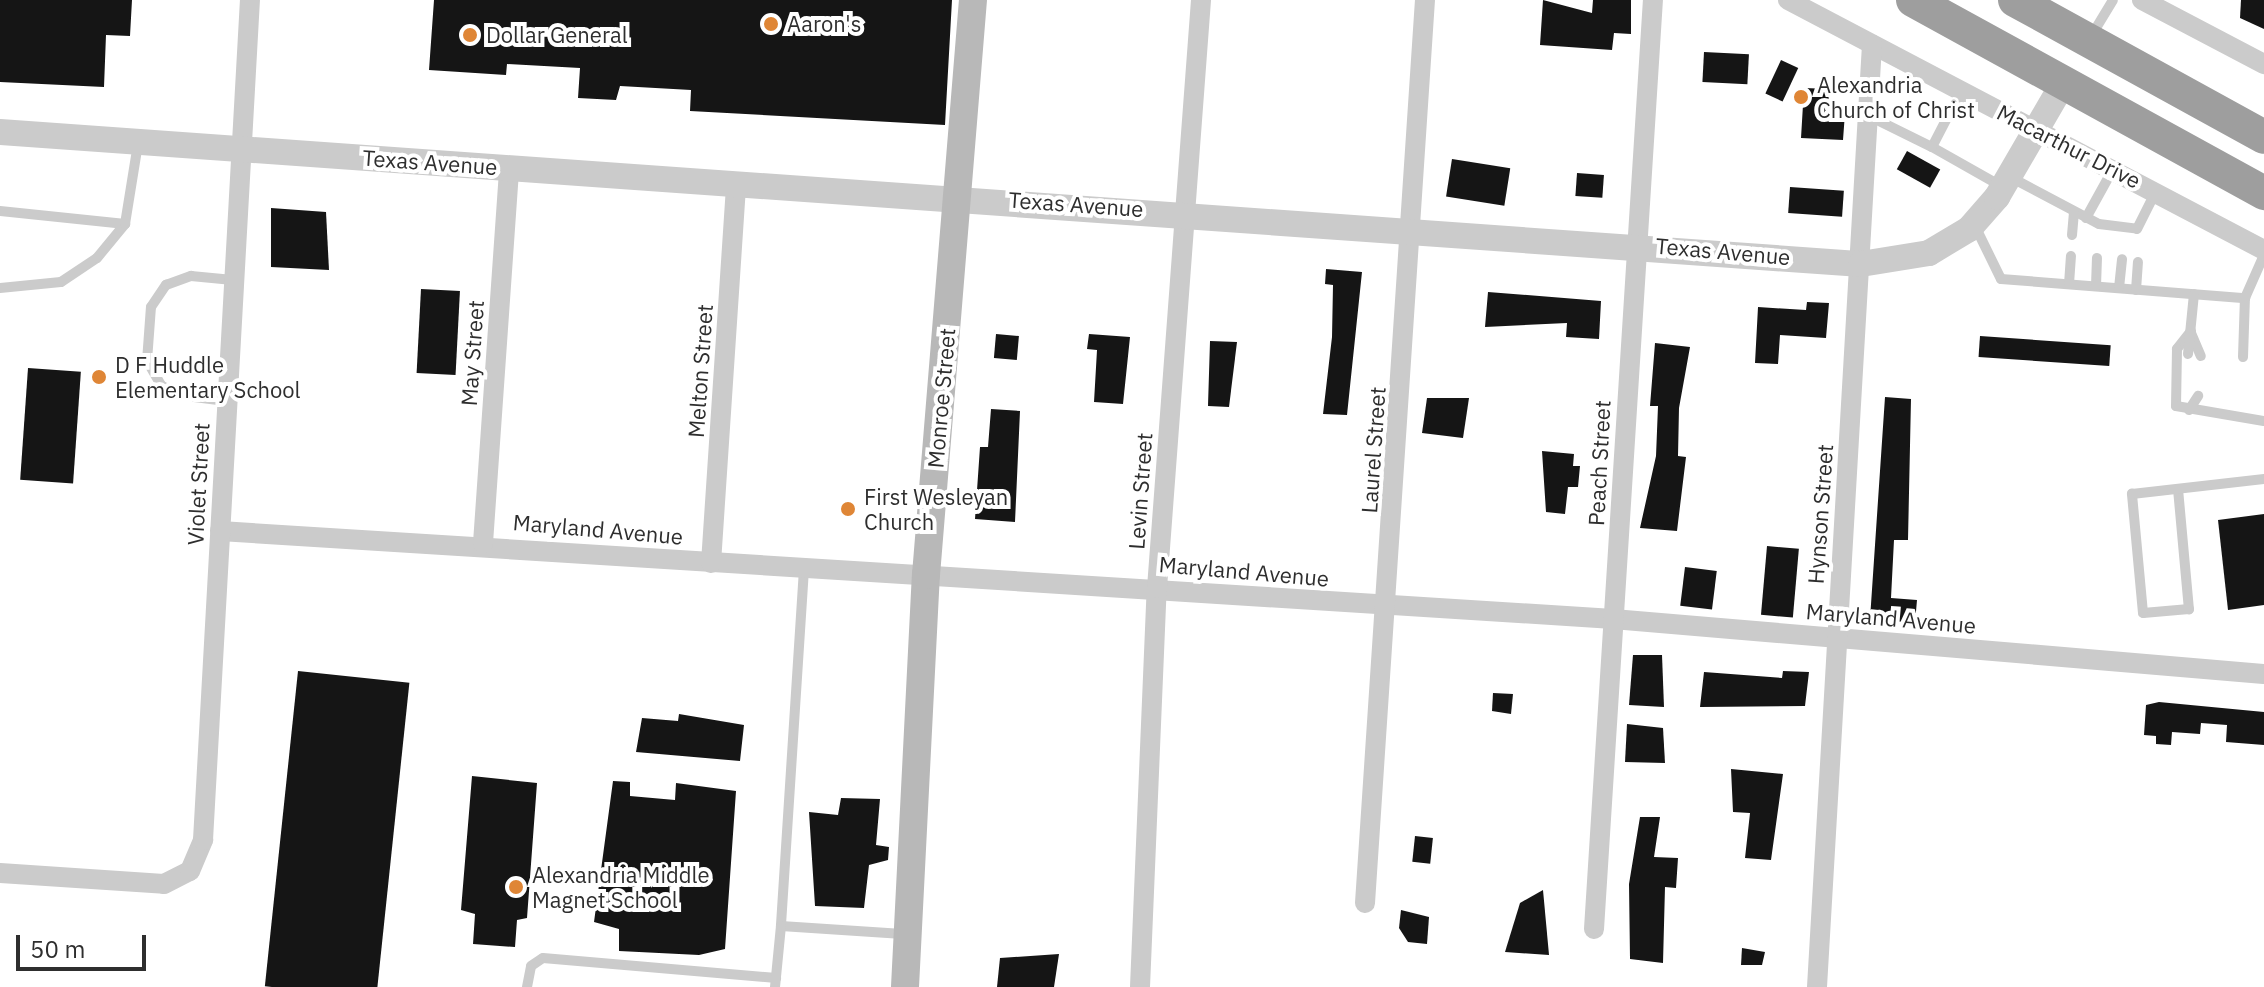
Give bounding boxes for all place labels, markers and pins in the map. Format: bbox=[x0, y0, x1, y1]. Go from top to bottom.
place label: Aaron's bbox=[787, 11, 861, 37]
marker: Aaron's bbox=[762, 15, 780, 33]
place label: Dollar General bbox=[486, 22, 628, 48]
marker: Dollar General bbox=[461, 26, 479, 44]
place label: Alexandria Church of Christ bbox=[1817, 71, 1975, 122]
marker: Alexandria Church of Christ bbox=[1792, 88, 1810, 106]
place label: D F Huddle Elementary School bbox=[115, 351, 301, 402]
marker: D F Huddle Elementary School bbox=[90, 368, 108, 386]
place label: First Wesleyan Church bbox=[864, 483, 1008, 534]
marker: First Wesleyan Church bbox=[839, 500, 857, 518]
place label: Alexandria Middle Magnet School bbox=[532, 861, 710, 912]
marker: Alexandria Middle Magnet School bbox=[507, 878, 525, 896]

